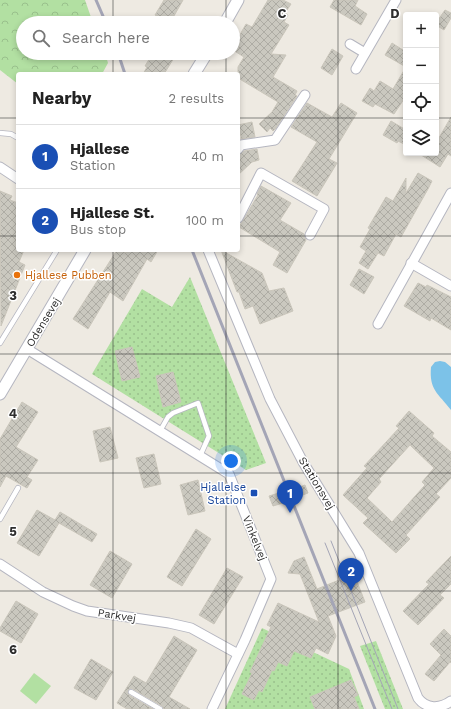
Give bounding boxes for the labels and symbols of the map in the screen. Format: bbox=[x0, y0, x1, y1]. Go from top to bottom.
text: C bbox=[278, 6, 287, 21]
text: D bbox=[390, 6, 400, 21]
place label: Hjallese Pubben bbox=[25, 269, 112, 282]
marker: Hjallese Pubben bbox=[12, 270, 22, 280]
text: 3 bbox=[9, 288, 17, 303]
street label: Odensevej bbox=[24, 295, 63, 349]
text: 4 bbox=[9, 406, 18, 421]
your location bbox=[221, 451, 241, 471]
street label: Stationsvej bbox=[296, 455, 337, 512]
pin: 1 bbox=[277, 480, 303, 513]
place label: Hjallelse Station bbox=[200, 481, 246, 507]
marker: Hjallelse Station bbox=[249, 488, 259, 498]
street label: Vinkelvej bbox=[240, 514, 269, 563]
text: 5 bbox=[9, 524, 17, 539]
pin: 2 bbox=[338, 558, 364, 591]
street label: Parkvej bbox=[97, 606, 137, 625]
text: 6 bbox=[9, 642, 17, 657]

